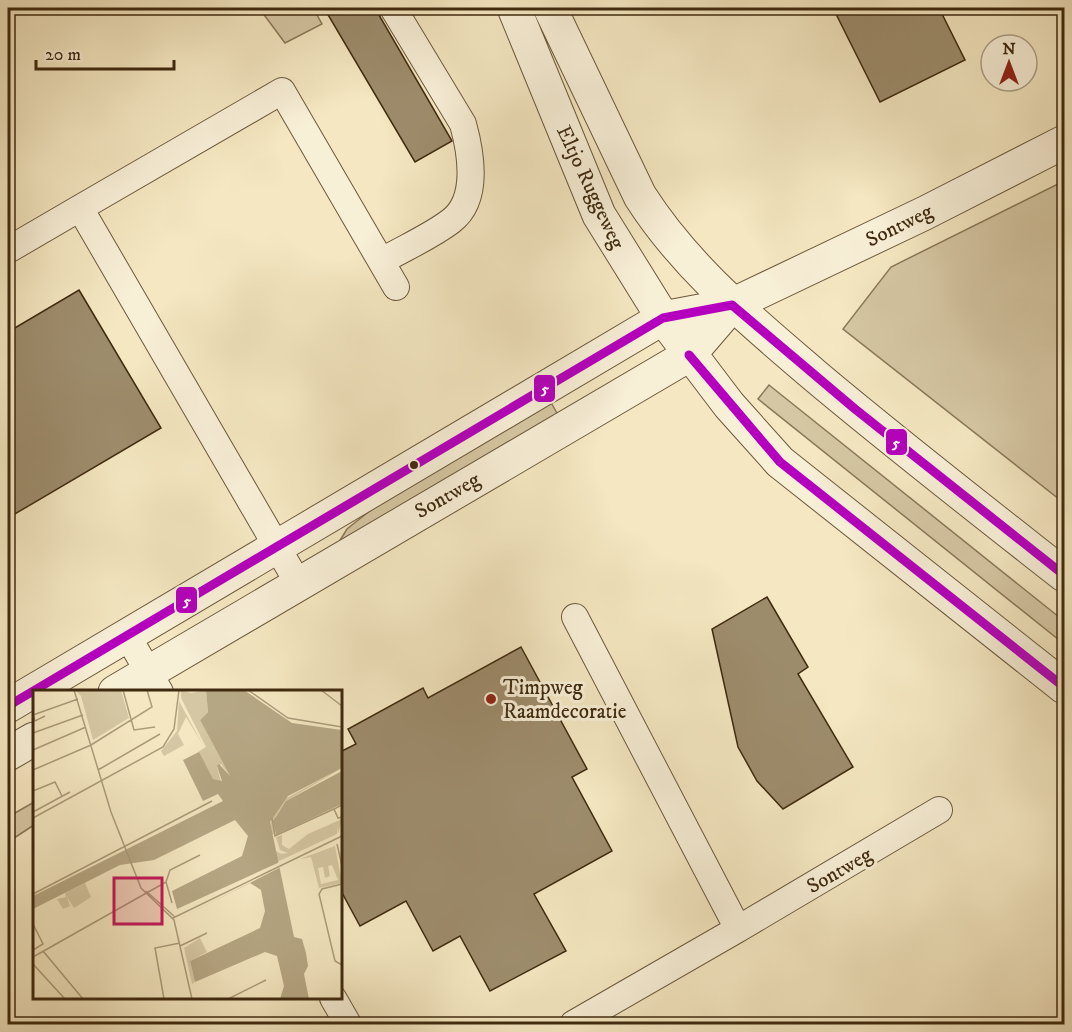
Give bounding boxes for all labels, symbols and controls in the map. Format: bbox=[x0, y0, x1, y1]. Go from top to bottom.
scale bar bbox=[36, 33, 174, 71]
north arrow bbox=[979, 33, 1039, 93]
text: N bbox=[1002, 39, 1016, 59]
text: 20 m bbox=[45, 44, 81, 66]
street label: Eltjo Ruggeweg bbox=[550, 122, 630, 254]
street label: Sontweg bbox=[862, 198, 938, 253]
line badge: 5 bbox=[533, 374, 556, 403]
text: 5 bbox=[540, 379, 549, 399]
line badge: 5 bbox=[885, 428, 908, 456]
text: 5 bbox=[891, 433, 900, 453]
unlabelled marker bbox=[408, 459, 420, 471]
street label: Sontweg bbox=[410, 466, 485, 525]
line badge: 5 bbox=[175, 586, 198, 614]
text: 5 bbox=[182, 591, 191, 611]
place label: Timpweg Raamdecoratie bbox=[503, 675, 627, 725]
inset map bbox=[33, 690, 342, 999]
marker: Timpweg Raamdecoratie bbox=[484, 692, 498, 706]
street label: Sontweg bbox=[802, 841, 877, 900]

